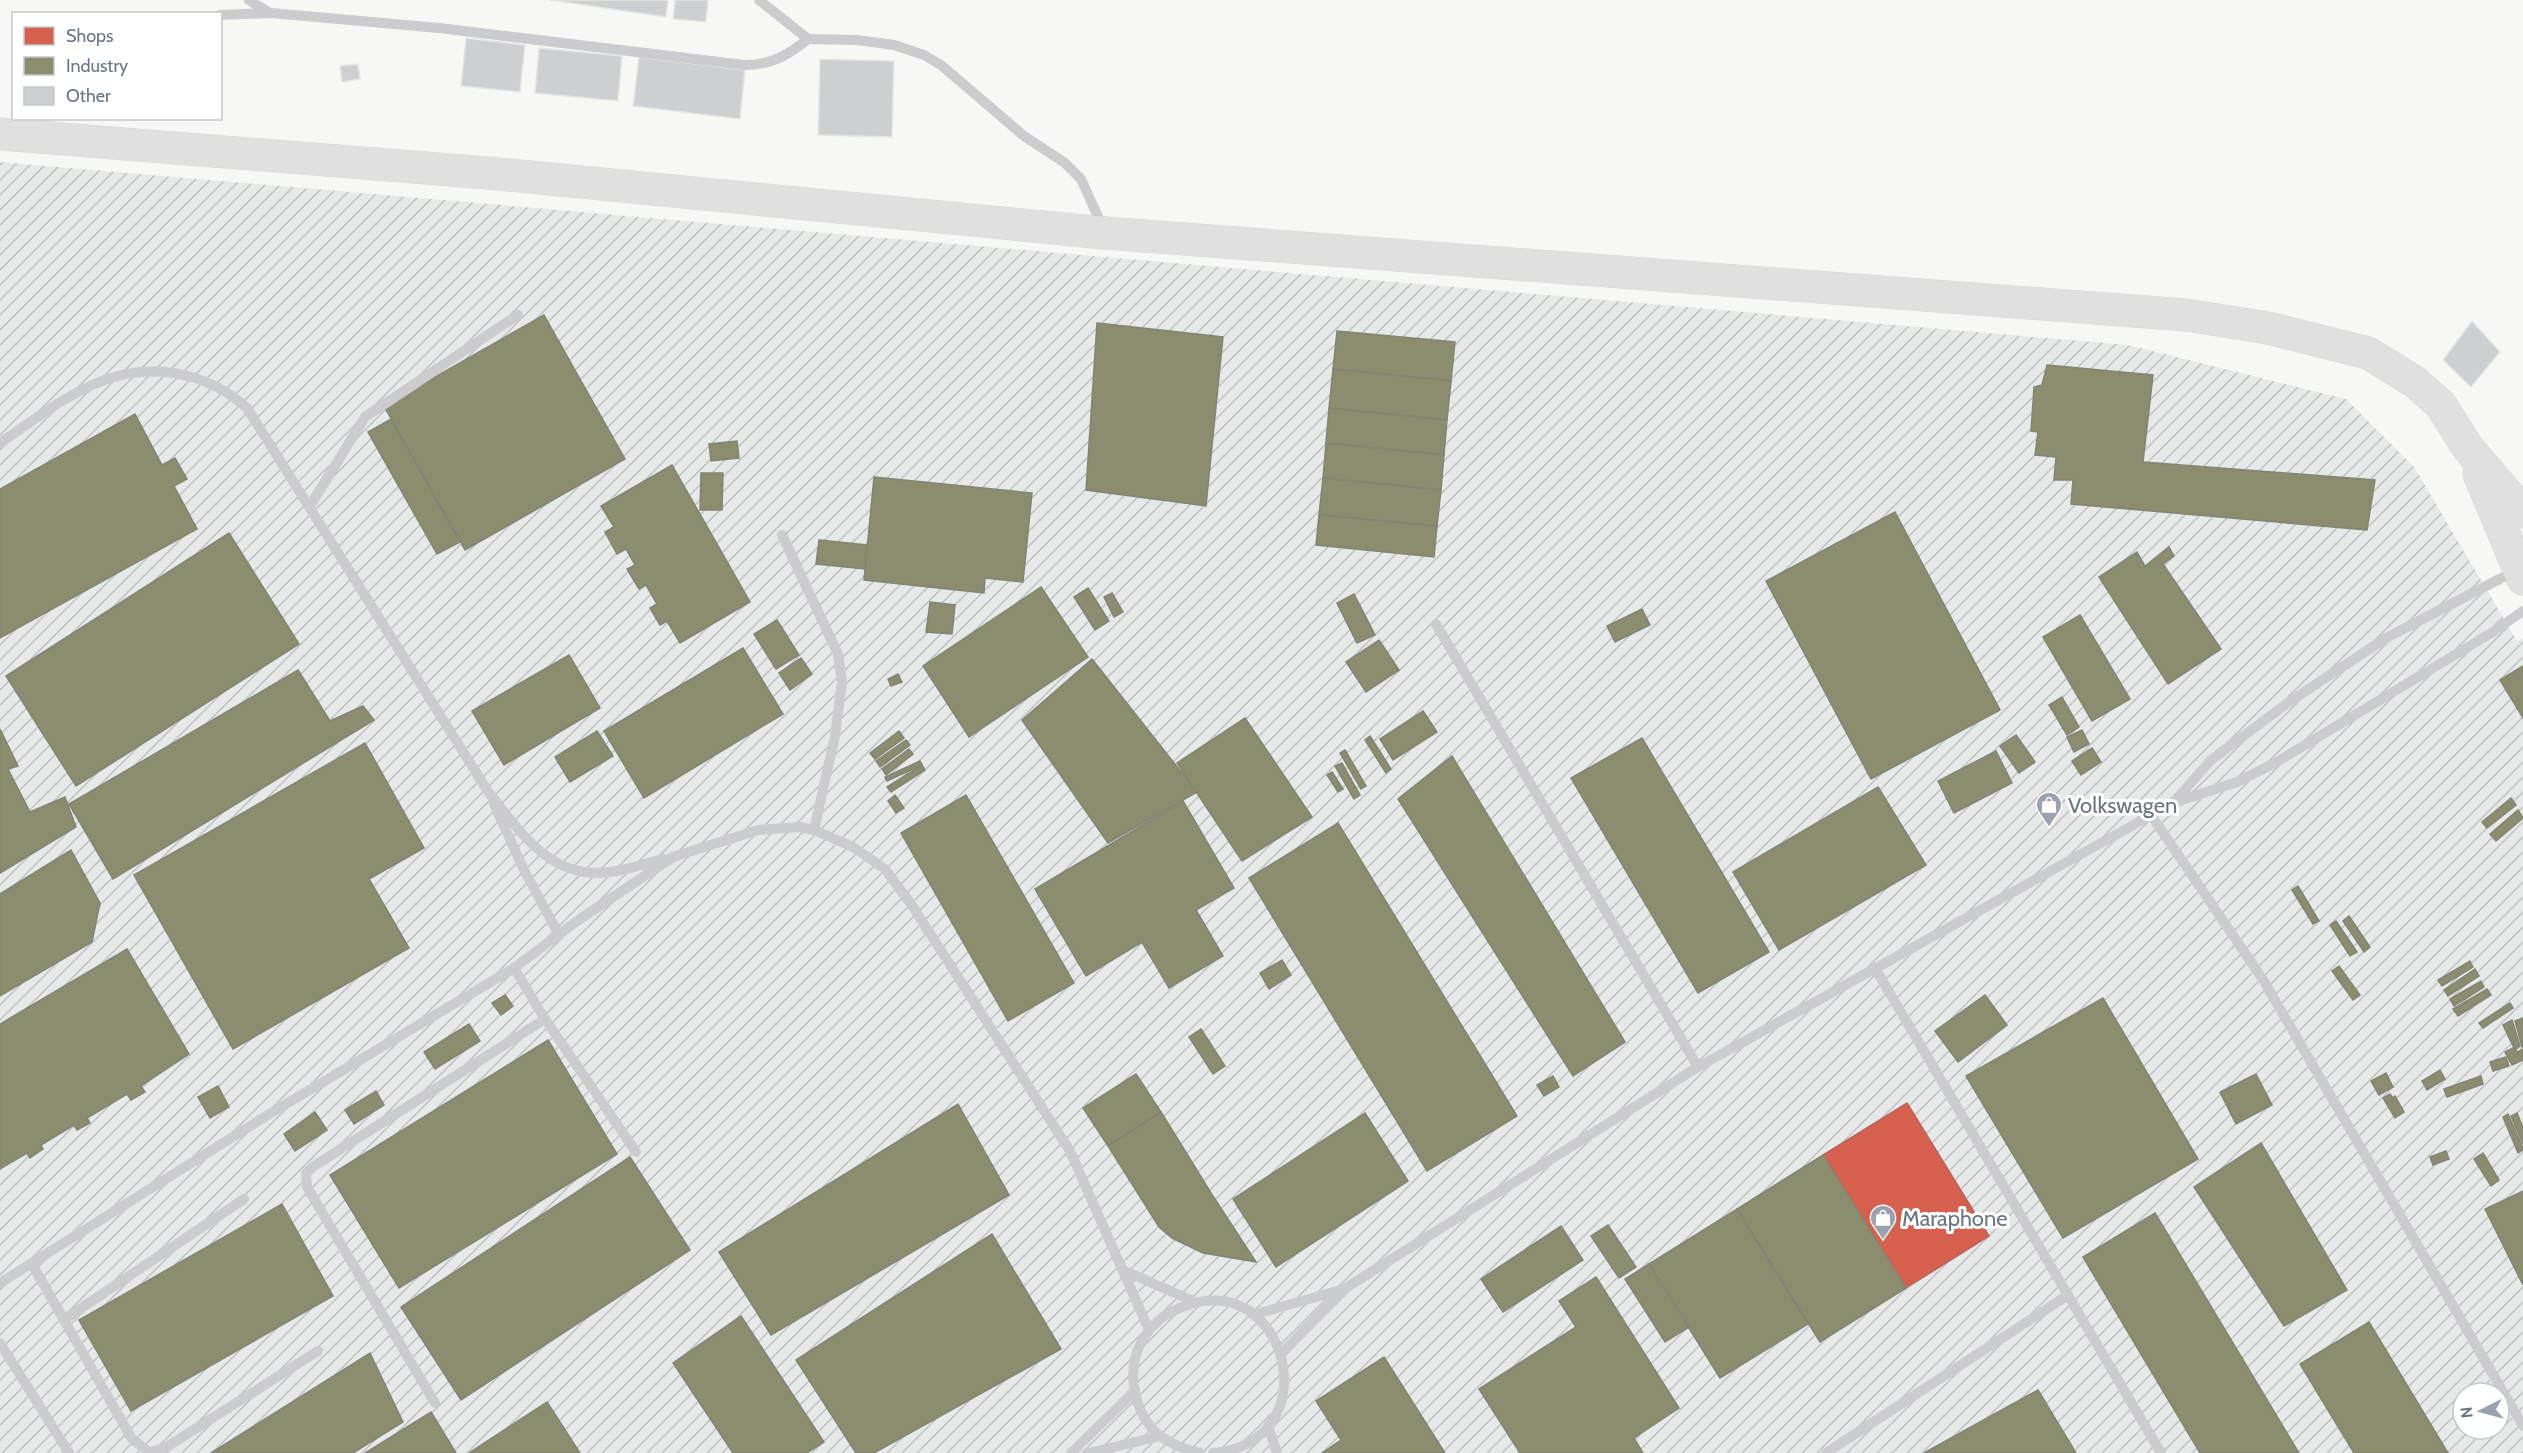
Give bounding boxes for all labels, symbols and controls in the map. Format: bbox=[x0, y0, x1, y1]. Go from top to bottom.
legend bbox=[12, 12, 222, 120]
text: Shops bbox=[66, 25, 114, 47]
text: Industry bbox=[66, 55, 128, 77]
text: Other bbox=[66, 85, 111, 107]
shop icon: Volkswagen bbox=[2034, 790, 2064, 828]
place label: Volkswagen bbox=[2068, 792, 2177, 819]
shop icon: Maraphone bbox=[1868, 1203, 1898, 1241]
place label: Maraphone bbox=[1902, 1205, 2008, 1232]
north arrow bbox=[2451, 1381, 2511, 1441]
text: N bbox=[2457, 1406, 2477, 1419]

